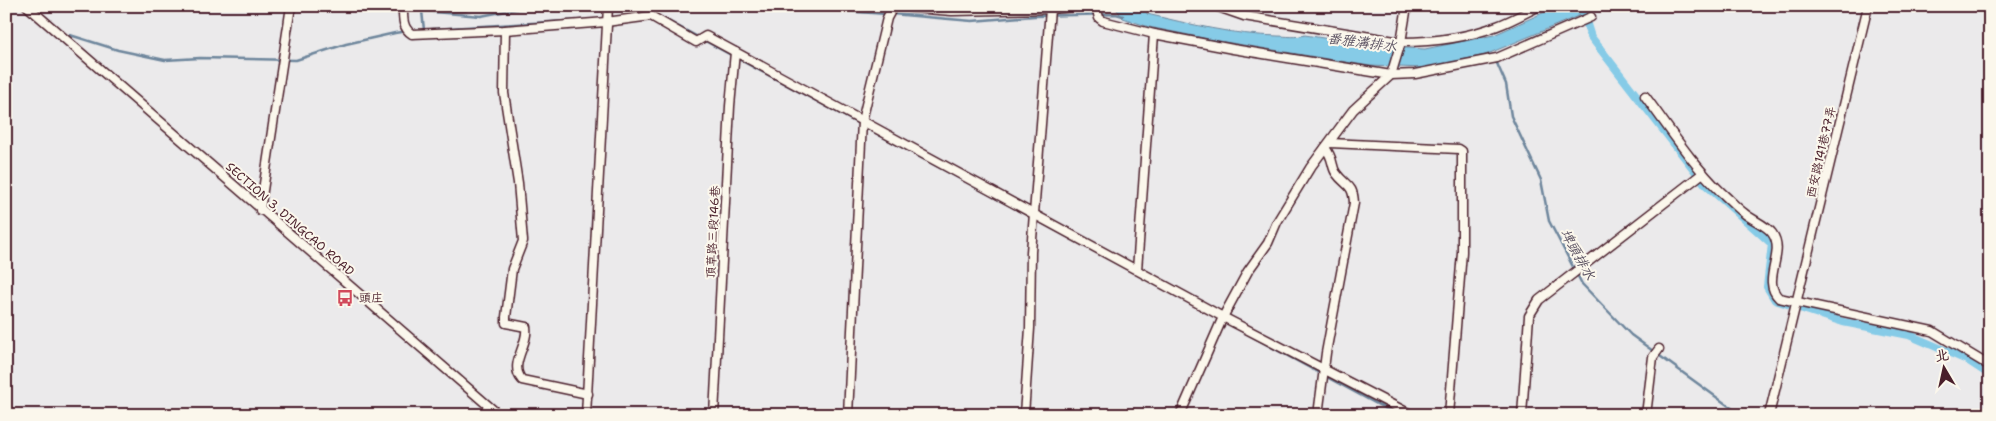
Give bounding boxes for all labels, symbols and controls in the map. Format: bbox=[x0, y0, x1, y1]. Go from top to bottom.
water label: 番雅溝排水 bbox=[1326, 29, 1399, 55]
street label: 西安路141巷77弄 bbox=[1803, 105, 1839, 199]
street label: SECTION 3, DINGCAO ROAD bbox=[222, 159, 358, 279]
street label: 頂草路三段146巷 bbox=[703, 185, 723, 279]
water label: 埤頭排水 bbox=[1557, 225, 1600, 284]
bus stop icon: 頭庄 bbox=[335, 288, 355, 308]
place label: 頭庄 bbox=[359, 290, 383, 306]
north arrow bbox=[1918, 344, 1968, 394]
text: 北 bbox=[1934, 345, 1950, 365]

